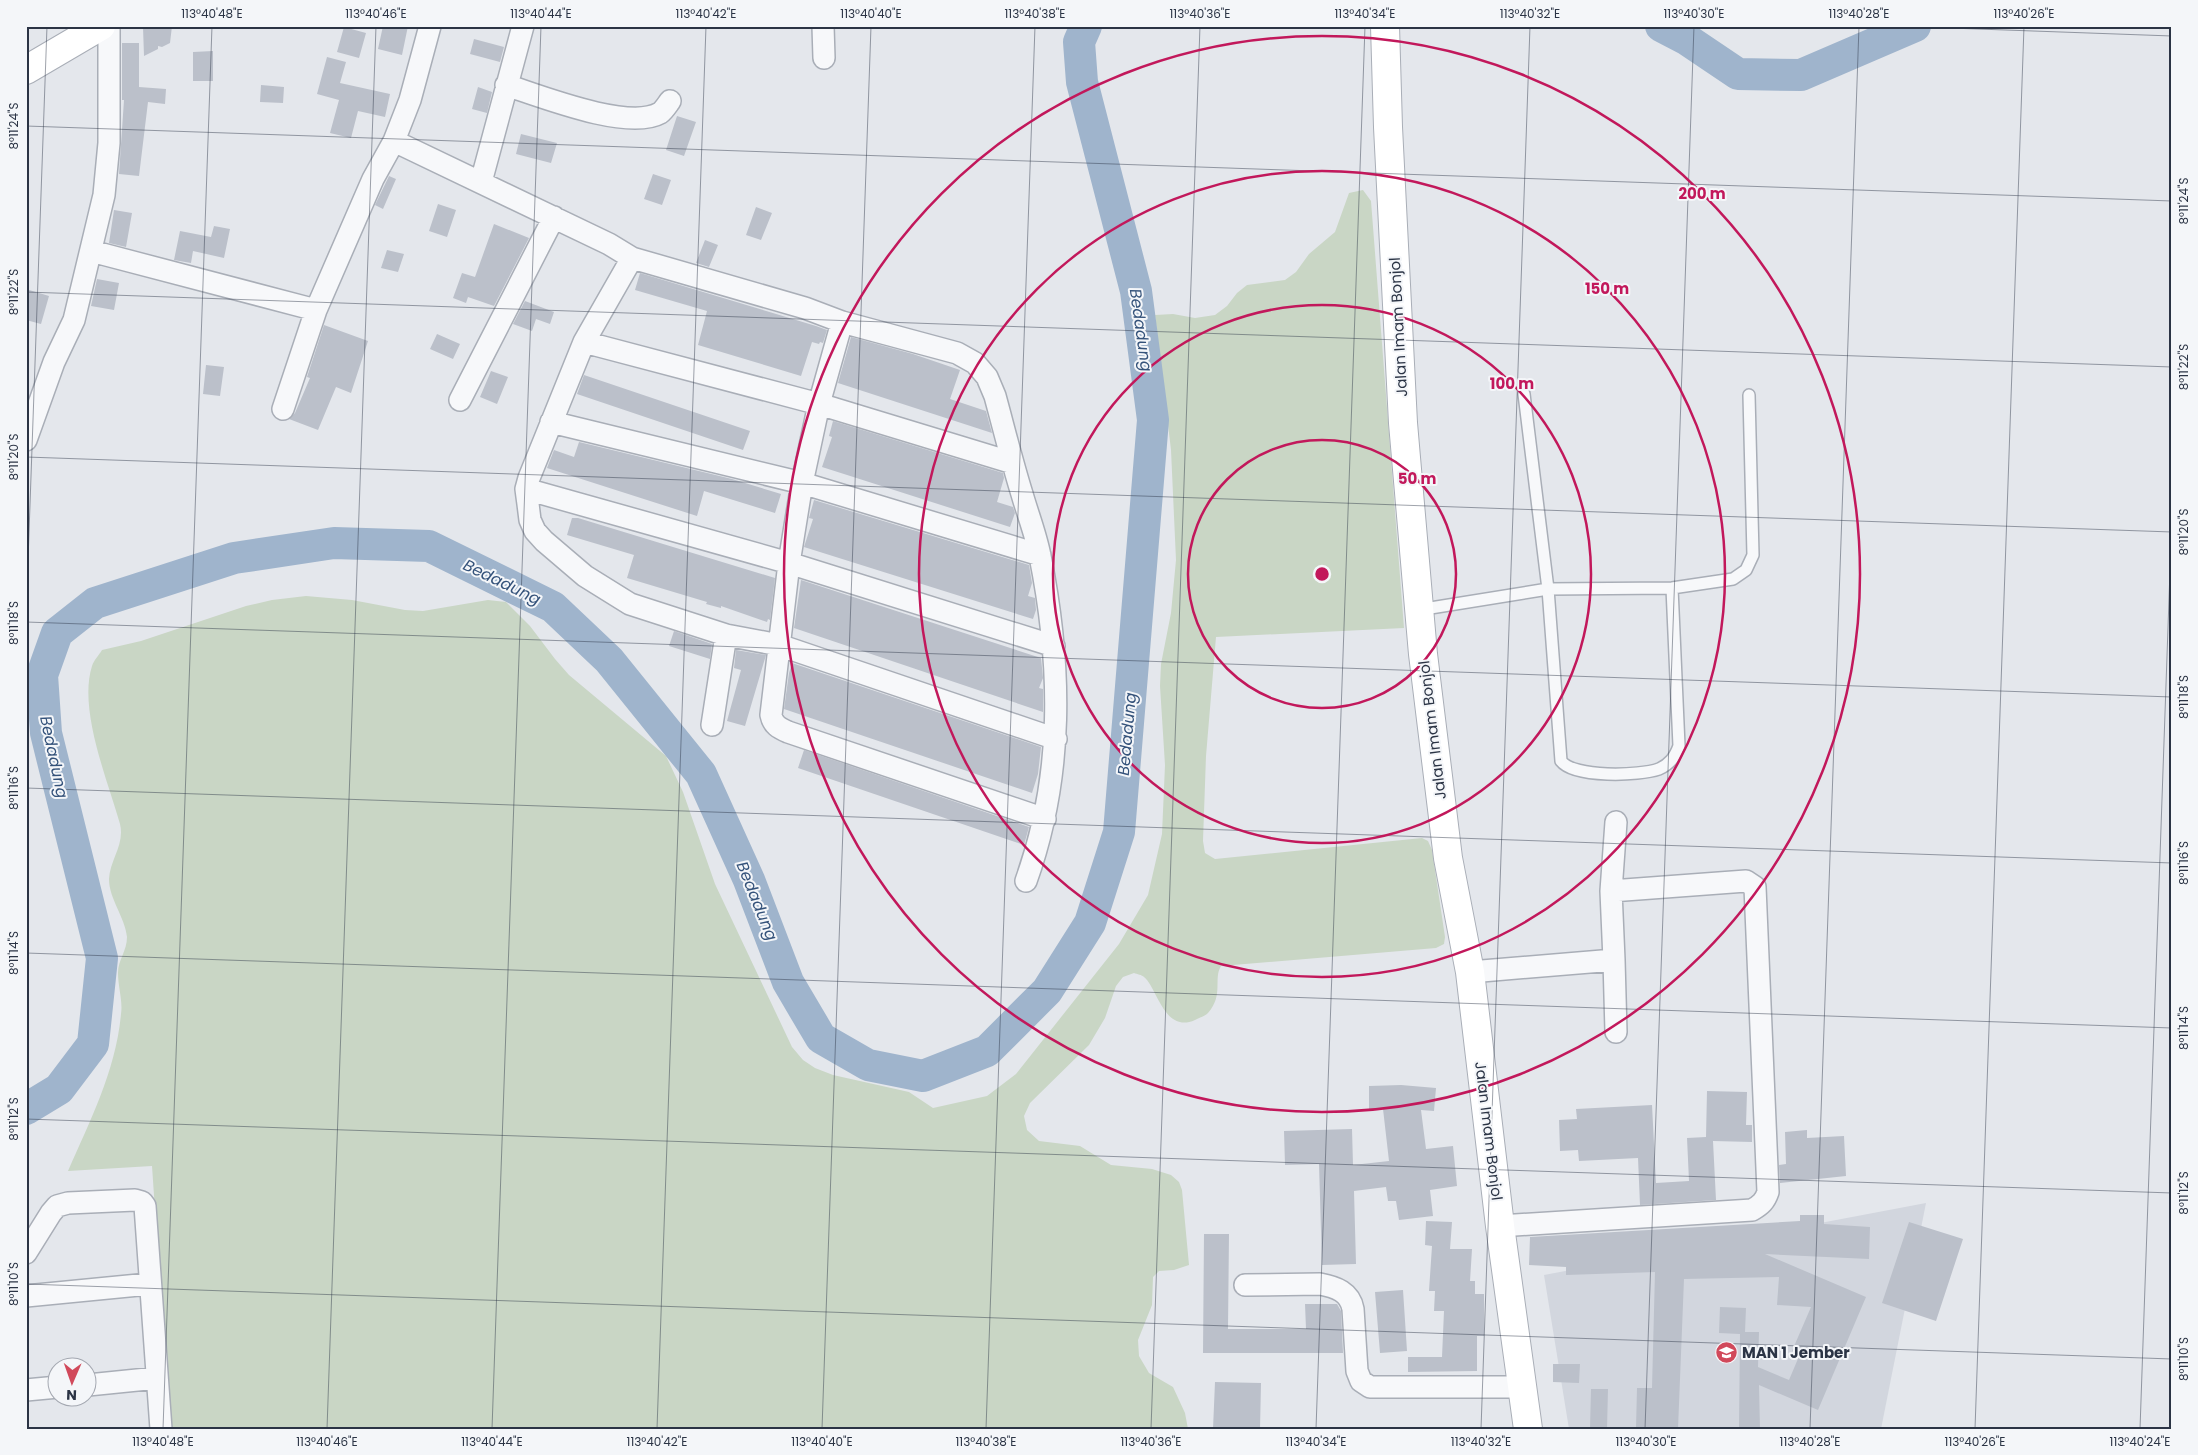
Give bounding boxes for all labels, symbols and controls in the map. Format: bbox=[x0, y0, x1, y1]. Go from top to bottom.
text: 113°40'48"E bbox=[181, 5, 243, 22]
text: 113°40'46"E bbox=[345, 5, 407, 22]
text: 113°40'44"E bbox=[510, 5, 572, 22]
text: 113°40'42"E bbox=[676, 5, 736, 22]
text: 113°40'40"E bbox=[840, 5, 902, 22]
text: 113°40'38"E bbox=[1005, 5, 1065, 22]
text: 113°40'36"E bbox=[1169, 5, 1231, 22]
text: 113°40'34"E bbox=[1335, 5, 1395, 22]
text: 113°40'32"E bbox=[1500, 5, 1560, 22]
text: 113°40'30"E bbox=[1664, 5, 1724, 22]
text: 113°40'28"E bbox=[1829, 5, 1889, 22]
text: 113°40'26"E bbox=[1994, 5, 2054, 22]
text: 8°11'24"S bbox=[5, 102, 22, 150]
text: 8°11'24"S bbox=[2175, 177, 2192, 225]
text: 200 m bbox=[1678, 183, 1726, 204]
street label: Jalan Imam Bonjol bbox=[1384, 257, 1412, 397]
text: 8°11'22"S bbox=[5, 269, 22, 315]
text: 150 m bbox=[1585, 278, 1629, 299]
water label: Bedadung bbox=[1124, 287, 1158, 373]
text: 8°11'22"S bbox=[2175, 344, 2192, 390]
text: 100 m bbox=[1490, 373, 1534, 394]
text: 8°11'20"S bbox=[5, 433, 22, 481]
text: 50 m bbox=[1398, 468, 1436, 489]
text: 8°11'20"S bbox=[2175, 508, 2192, 556]
water label: Bedadung bbox=[459, 553, 545, 611]
centre of rings bbox=[1313, 565, 1331, 583]
text: 8°11'18"S bbox=[5, 601, 22, 645]
street label: Jalan Imam Bonjol bbox=[1413, 659, 1451, 801]
text: 8°11'18"S bbox=[2175, 675, 2192, 719]
water label: Bedadung bbox=[1112, 691, 1142, 777]
water label: Bedadung bbox=[34, 714, 74, 800]
text: 8°11'16"S bbox=[5, 766, 22, 810]
text: 8°11'16"S bbox=[2175, 841, 2192, 885]
water label: Bedadung bbox=[731, 858, 783, 944]
text: 8°11'14"S bbox=[5, 931, 22, 975]
text: 8°11'14"S bbox=[2175, 1006, 2192, 1050]
street label: Jalan Imam Bonjol bbox=[1470, 1060, 1508, 1202]
text: 8°11'12"S bbox=[5, 1097, 22, 1141]
text: 8°11'12"S bbox=[2175, 1171, 2192, 1215]
text: 8°11'10"S bbox=[5, 1262, 22, 1306]
text: 8°11'10"S bbox=[2175, 1337, 2192, 1381]
school or university icon: MAN 1 Jember bbox=[1714, 1340, 1738, 1364]
place label: MAN 1 Jember bbox=[1742, 1342, 1850, 1363]
north arrow bbox=[48, 1358, 98, 1408]
text: N bbox=[66, 1385, 77, 1405]
text: 113°40'48"E bbox=[132, 1433, 194, 1450]
text: 113°40'46"E bbox=[296, 1433, 358, 1450]
text: 113°40'44"E bbox=[461, 1433, 523, 1450]
text: 113°40'42"E bbox=[627, 1433, 687, 1450]
text: 113°40'40"E bbox=[791, 1433, 853, 1450]
text: 113°40'38"E bbox=[956, 1433, 1016, 1450]
text: 113°40'36"E bbox=[1120, 1433, 1182, 1450]
text: 113°40'34"E bbox=[1286, 1433, 1346, 1450]
text: 113°40'32"E bbox=[1451, 1433, 1511, 1450]
text: 113°40'30"E bbox=[1616, 1433, 1676, 1450]
text: 113°40'28"E bbox=[1780, 1433, 1840, 1450]
text: 113°40'26"E bbox=[1945, 1433, 2005, 1450]
text: 113°40'24"E bbox=[2110, 1433, 2170, 1450]

